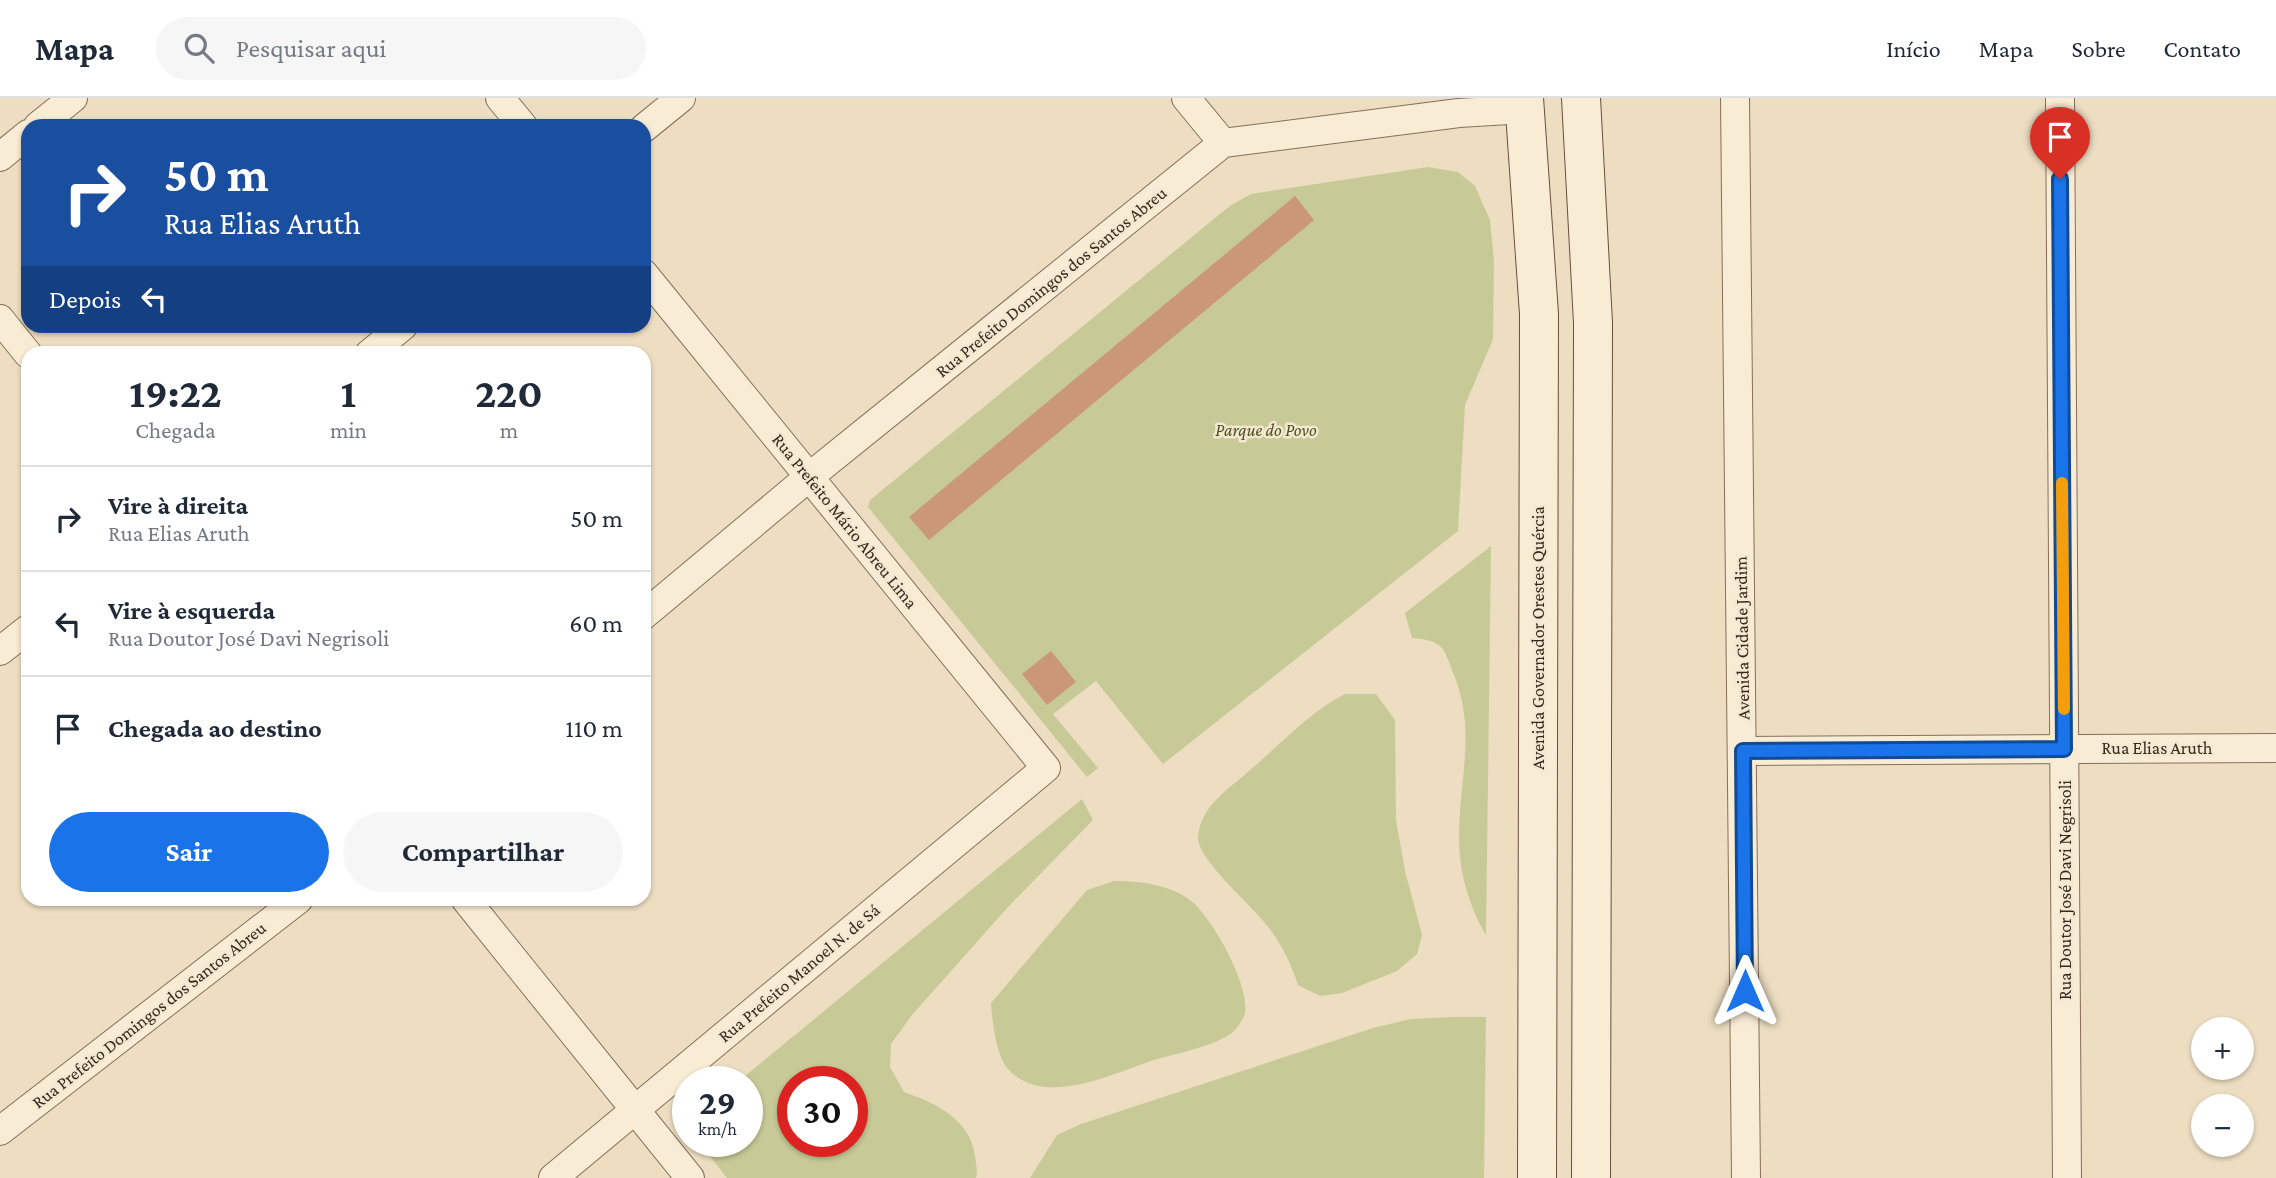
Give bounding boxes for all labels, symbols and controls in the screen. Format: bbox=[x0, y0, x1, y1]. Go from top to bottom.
search box bbox=[156, 17, 646, 80]
icon: search bbox=[180, 29, 218, 67]
text: Mapa bbox=[35, 30, 114, 67]
text: Pesquisar aqui bbox=[236, 34, 386, 63]
text: Início bbox=[1886, 35, 1941, 62]
text: Mapa bbox=[1979, 35, 2034, 62]
text: Sobre bbox=[2072, 35, 2126, 62]
text: Contato bbox=[2164, 35, 2241, 62]
pin bbox=[2030, 107, 2090, 179]
icon: arrive bbox=[2041, 118, 2079, 156]
icon: right bbox=[49, 147, 140, 238]
text: 50 m bbox=[164, 147, 269, 202]
street label: Rua Prefeito Domingos dos Santos Abreu bbox=[932, 182, 1171, 381]
text: Rua Elias Aruth bbox=[164, 205, 361, 241]
icon: left bbox=[135, 280, 173, 318]
text: Depois bbox=[49, 285, 121, 314]
text: 19:22 bbox=[129, 369, 222, 416]
text: 1 bbox=[341, 369, 356, 416]
text: 220 bbox=[475, 369, 543, 416]
text: Chegada bbox=[135, 417, 216, 443]
text: min bbox=[330, 417, 367, 443]
text: m bbox=[500, 417, 518, 443]
park label: Parque do Povo bbox=[1215, 420, 1317, 440]
street label: Rua Prefeito Mário Abreu Lima bbox=[768, 429, 922, 613]
text: Vire à direita bbox=[108, 491, 248, 520]
icon: right bbox=[49, 500, 87, 538]
text: 50 m bbox=[570, 504, 623, 533]
street label: Avenida Governador Orestes Quércia bbox=[1528, 506, 1548, 770]
text: Rua Elias Aruth bbox=[108, 520, 250, 546]
street label: Avenida Cidade Jardim bbox=[1731, 555, 1753, 720]
text: Vire à esquerda bbox=[108, 596, 275, 625]
icon: left bbox=[49, 605, 87, 643]
text: 60 m bbox=[569, 609, 623, 638]
text: Rua Doutor José Davi Negrisoli bbox=[108, 625, 389, 651]
icon: arrive bbox=[49, 710, 87, 748]
text: Chegada ao destino bbox=[108, 714, 322, 743]
text: 110 m bbox=[565, 714, 623, 743]
street label: Rua Elias Aruth bbox=[2102, 738, 2213, 758]
street label: Rua Doutor José Davi Negrisoli bbox=[2055, 780, 2075, 1000]
button: Sair bbox=[49, 812, 329, 892]
button: Compartilhar bbox=[343, 812, 623, 892]
street label: Rua Prefeito Manoel N. de Sá bbox=[714, 900, 884, 1046]
street label: Rua Prefeito Domingos dos Santos Abreu bbox=[28, 917, 270, 1112]
position arrow bbox=[1708, 954, 1782, 1028]
map controls bbox=[2191, 1017, 2254, 1157]
button: + bbox=[2191, 1017, 2254, 1080]
speed limit sign: 30 bbox=[777, 1066, 868, 1157]
text: 29 bbox=[699, 1083, 736, 1122]
button: − bbox=[2191, 1094, 2254, 1157]
text: km/h bbox=[698, 1119, 737, 1139]

